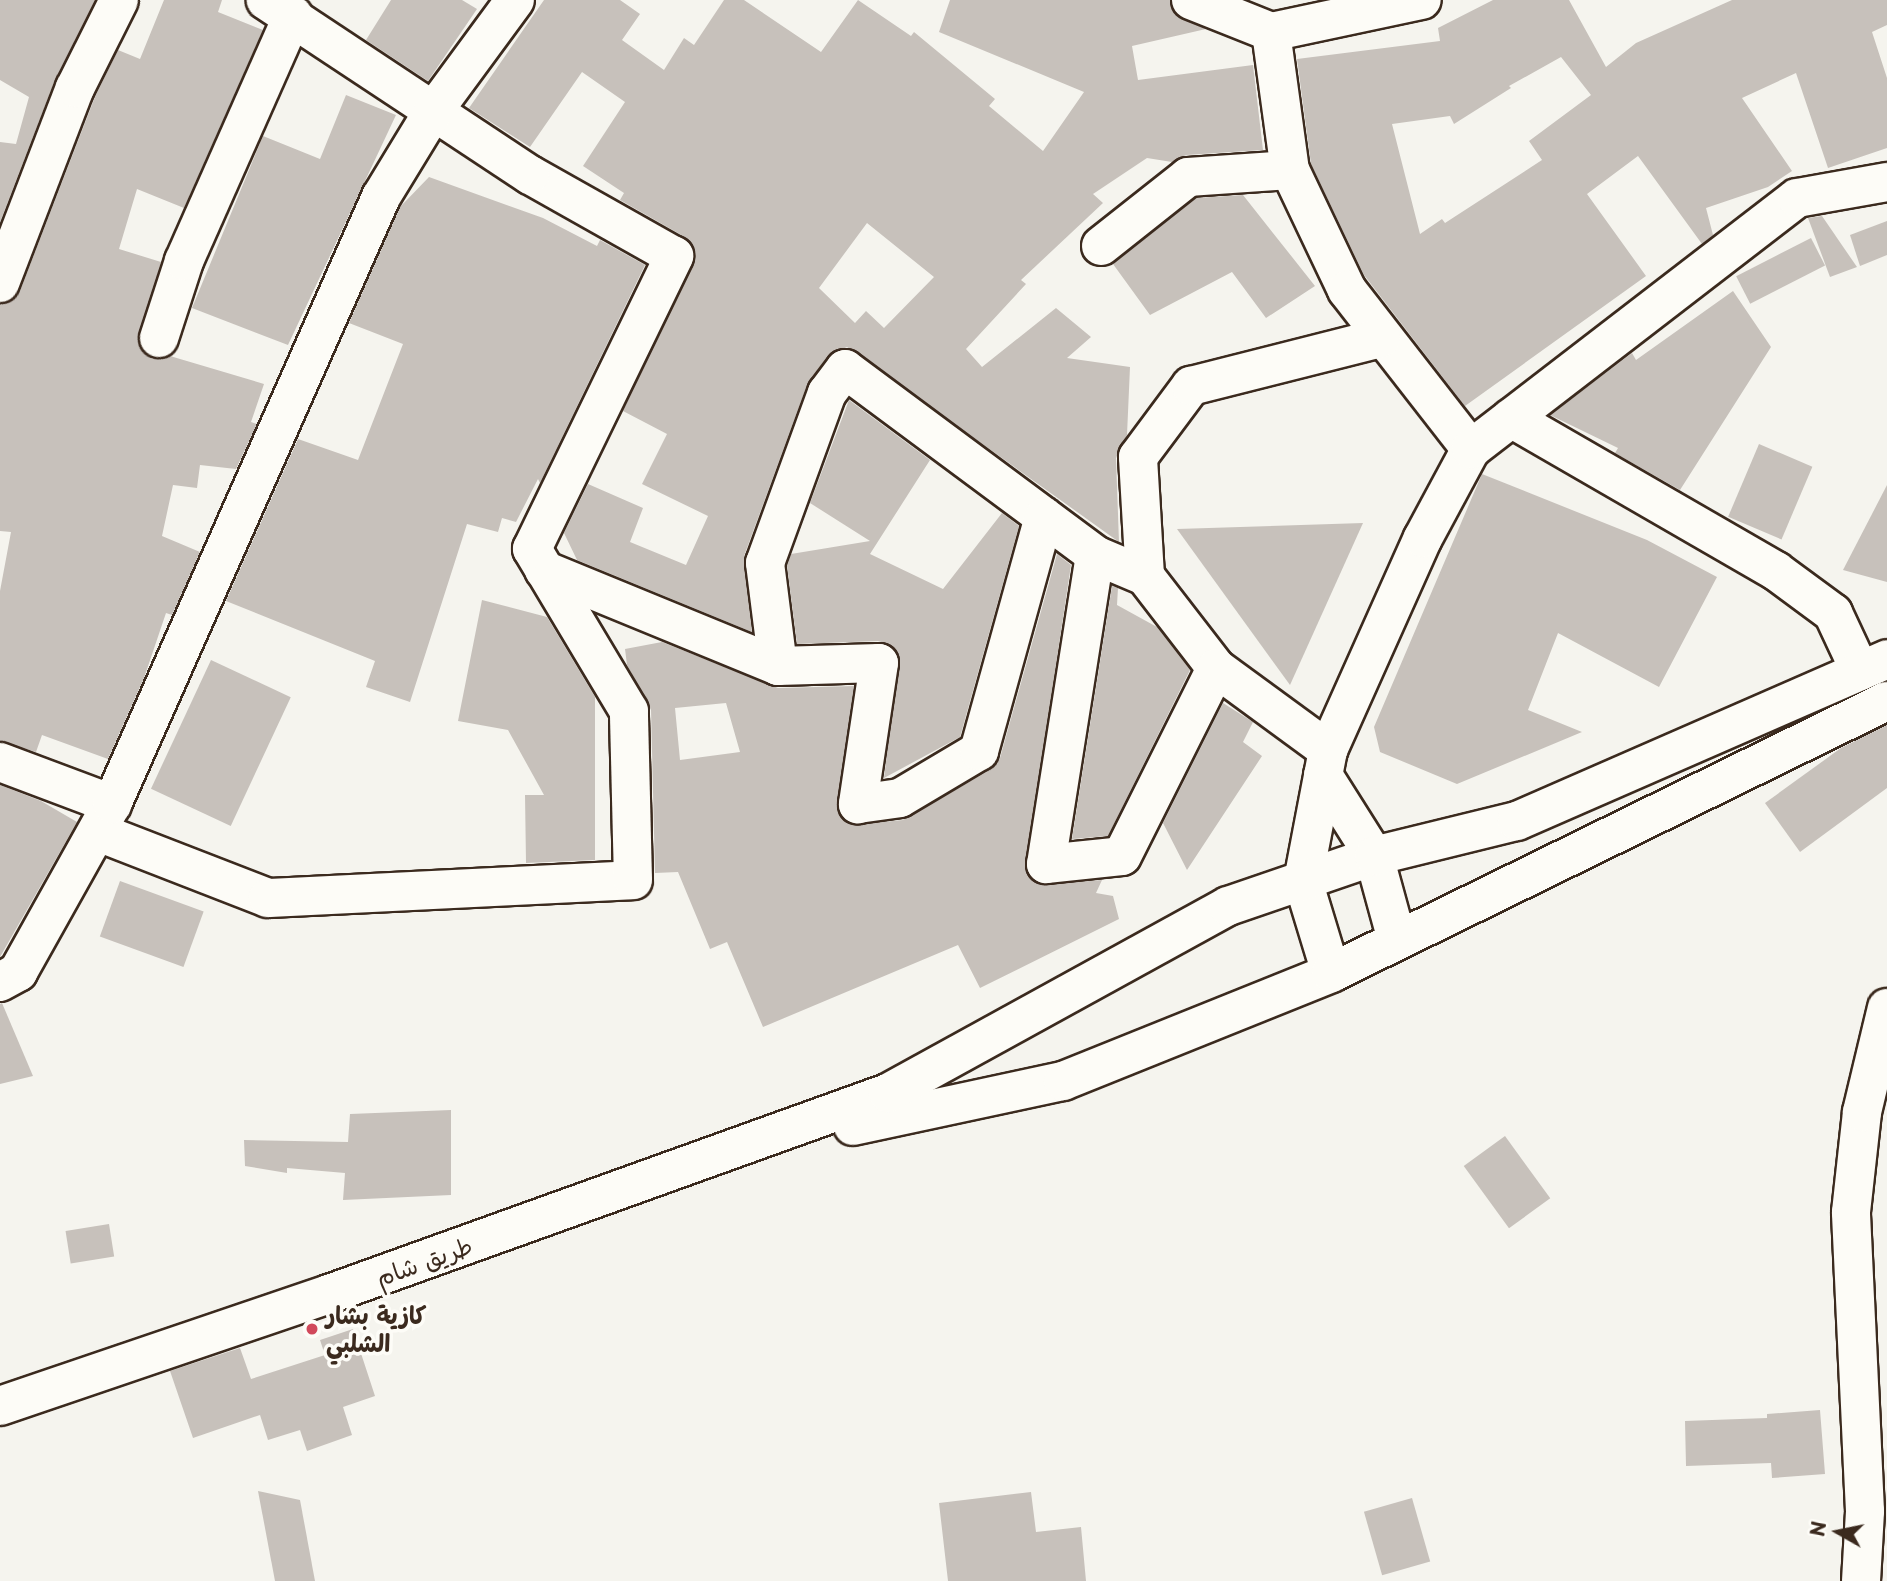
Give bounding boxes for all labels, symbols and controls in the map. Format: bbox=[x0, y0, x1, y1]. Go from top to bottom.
street label: طريق شام bbox=[372, 1230, 476, 1292]
place label: كازية بشار الشلبي bbox=[326, 1301, 426, 1357]
marker: كازية بشار الشلبي bbox=[304, 1321, 320, 1337]
north arrow bbox=[1803, 1497, 1873, 1567]
text: N bbox=[1802, 1519, 1832, 1538]

